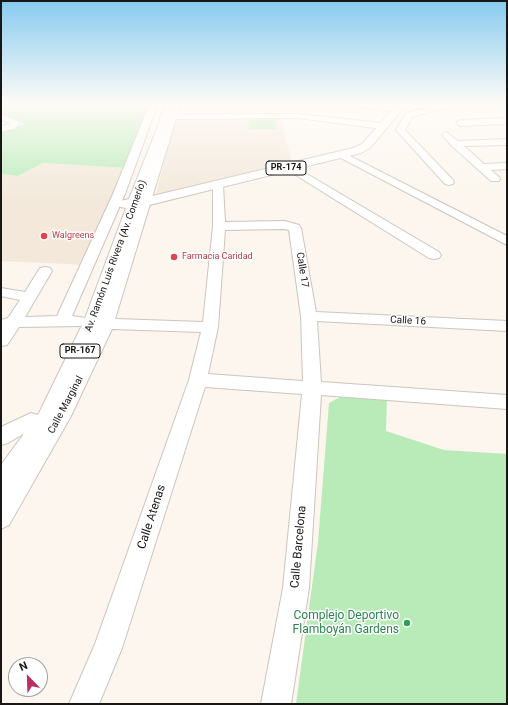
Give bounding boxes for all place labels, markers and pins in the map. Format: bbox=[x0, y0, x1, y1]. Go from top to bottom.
marker: Walgreens bbox=[39, 231, 49, 241]
place label: Walgreens bbox=[52, 231, 94, 241]
marker: Farmacia Caridad bbox=[169, 252, 179, 262]
place label: Farmacia Caridad bbox=[182, 252, 253, 262]
place label: Complejo Deportivo Flamboyán Gardens bbox=[293, 609, 399, 637]
marker: Complejo Deportivo Flamboyán Gardens bbox=[402, 618, 412, 628]

